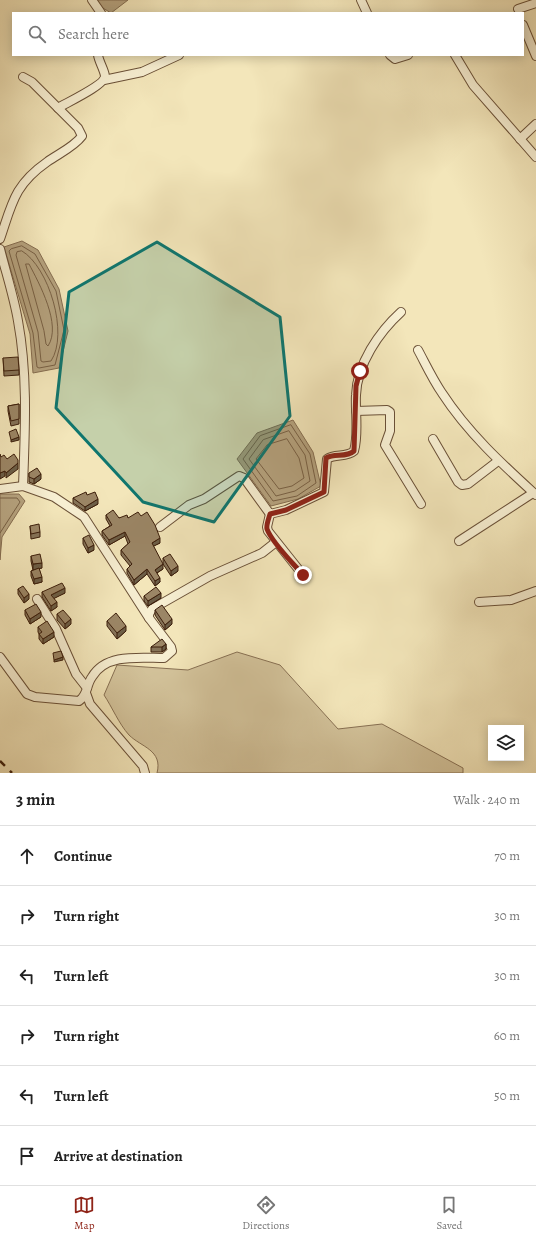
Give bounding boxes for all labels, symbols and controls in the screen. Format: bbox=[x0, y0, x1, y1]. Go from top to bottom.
search box bbox=[12, 12, 524, 56]
icon: search bbox=[26, 23, 48, 45]
text: Search here bbox=[58, 24, 129, 44]
route start bbox=[351, 362, 369, 380]
route end bbox=[294, 566, 312, 584]
map controls bbox=[488, 725, 524, 761]
button: layers bbox=[488, 725, 524, 761]
text: 3 min bbox=[16, 788, 55, 811]
text: Walk · 240 m bbox=[453, 791, 520, 808]
icon: ahead bbox=[16, 845, 38, 867]
text: Continue bbox=[54, 846, 112, 866]
text: 70 m bbox=[494, 847, 520, 864]
icon: right bbox=[16, 905, 38, 927]
text: Turn right bbox=[54, 906, 119, 926]
text: 30 m bbox=[494, 907, 520, 924]
icon: left bbox=[16, 965, 38, 987]
text: Turn left bbox=[54, 966, 109, 986]
text: 30 m bbox=[494, 967, 520, 984]
icon: right bbox=[16, 1025, 38, 1047]
text: Turn right bbox=[54, 1026, 119, 1046]
text: 60 m bbox=[494, 1027, 520, 1044]
icon: left bbox=[16, 1085, 38, 1107]
text: Turn left bbox=[54, 1086, 109, 1106]
text: 50 m bbox=[494, 1087, 520, 1104]
icon: arrive bbox=[16, 1145, 38, 1167]
text: Arrive at destination bbox=[54, 1146, 183, 1166]
tab: Map bbox=[73, 1194, 95, 1233]
tab: Directions bbox=[242, 1194, 290, 1233]
tab: Saved bbox=[436, 1194, 463, 1233]

